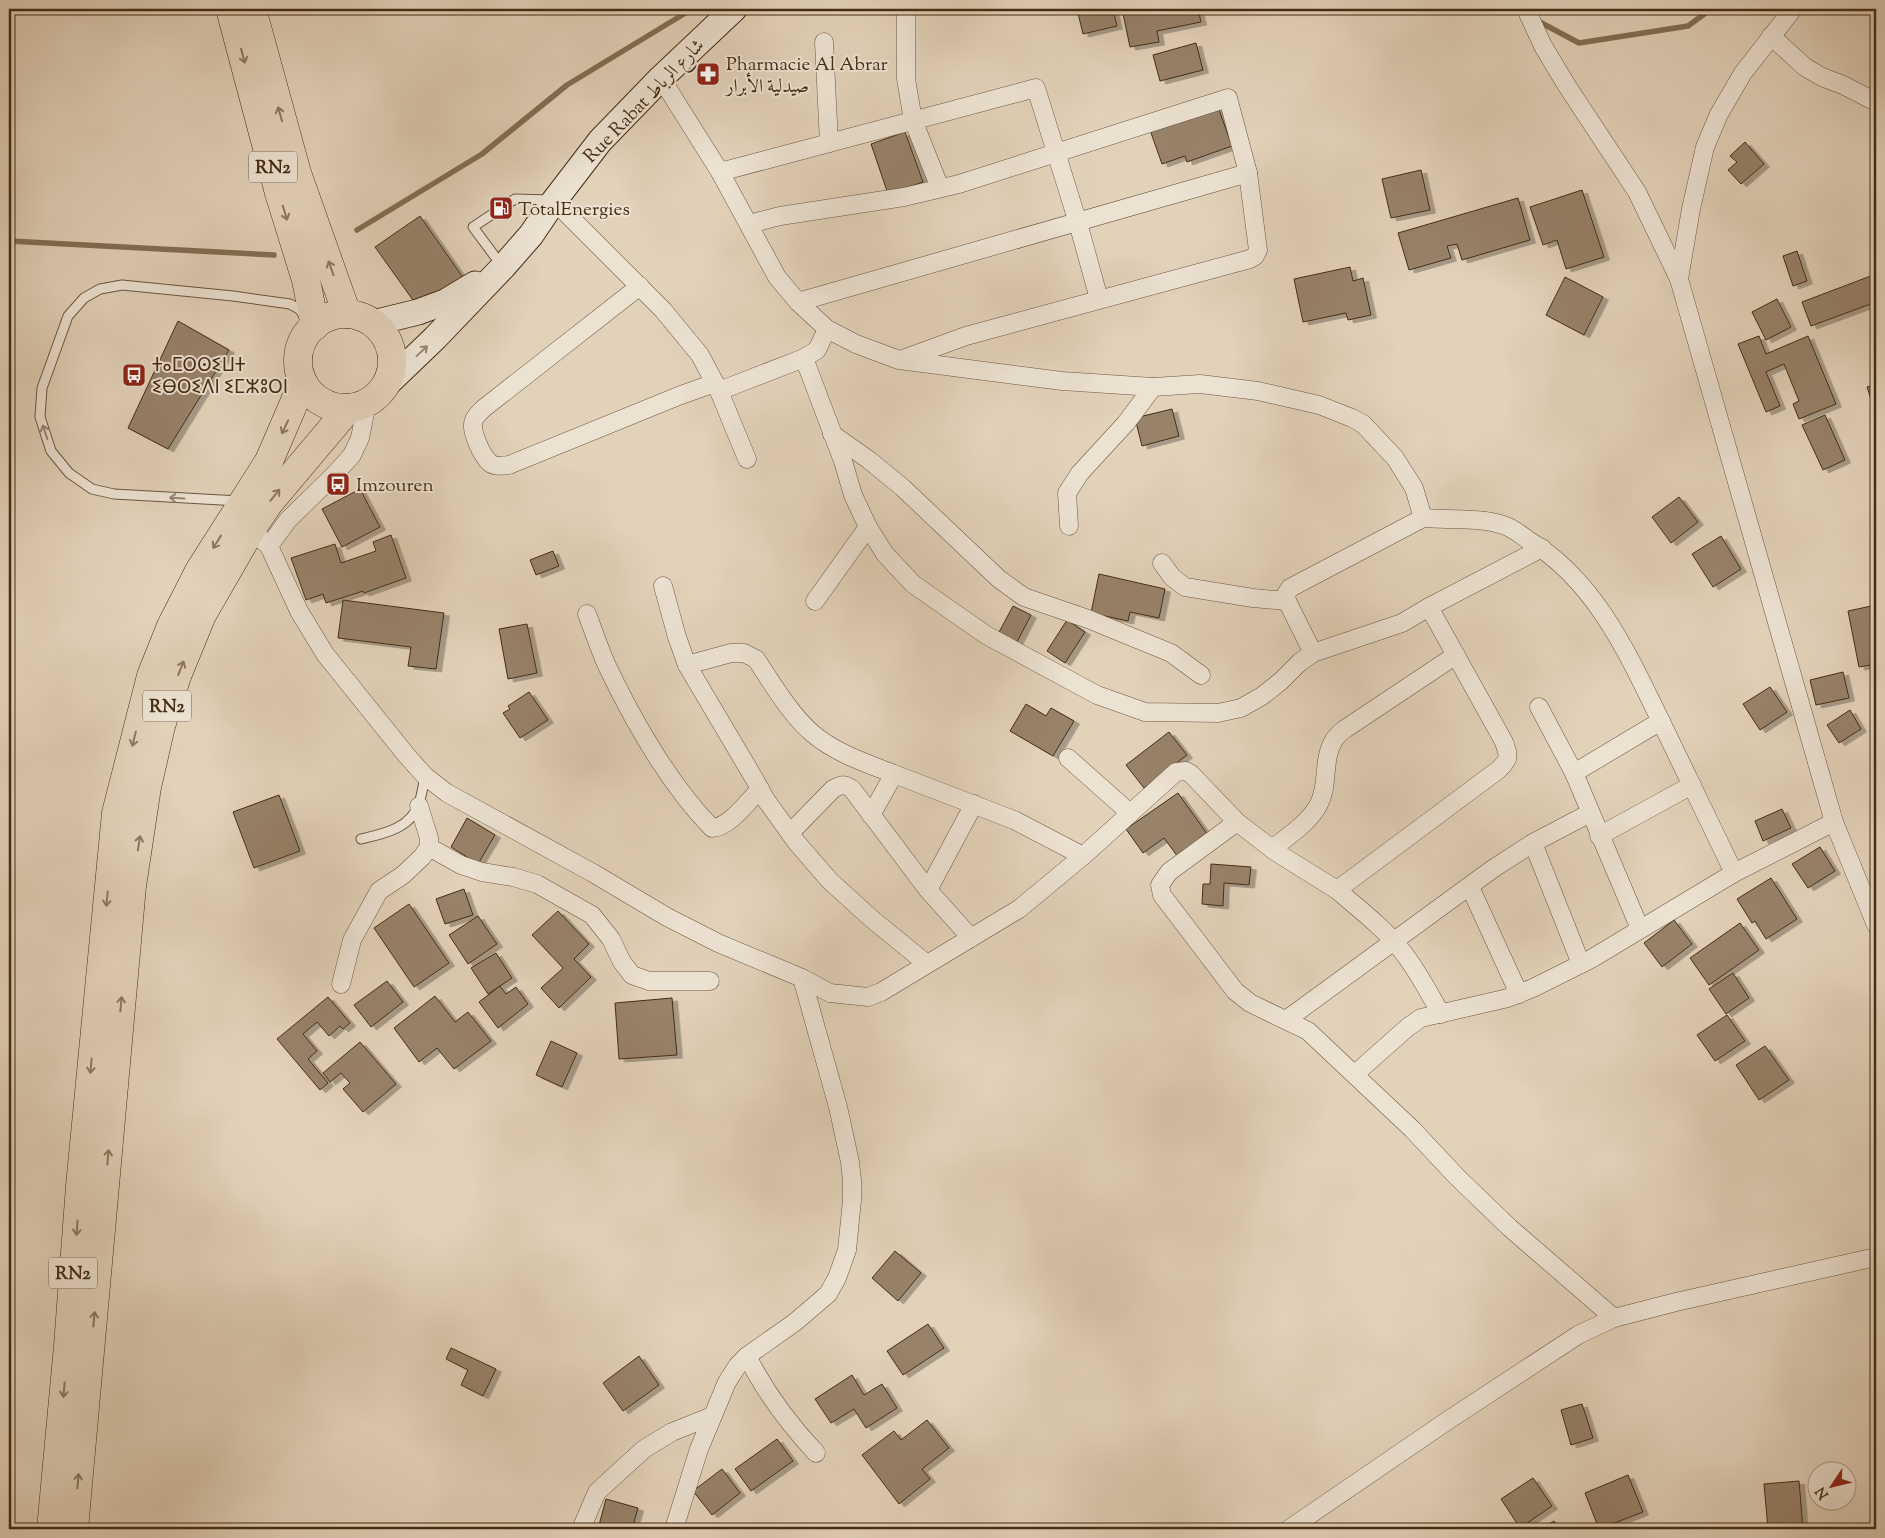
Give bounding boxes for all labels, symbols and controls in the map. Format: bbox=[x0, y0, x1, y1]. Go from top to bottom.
street label: Rue Rabat شارع الرباط bbox=[578, 33, 711, 170]
one-way arrow bbox=[238, 47, 248, 63]
place label: Pharmacie Al Abrar صيدلية الأبرار bbox=[724, 52, 888, 101]
pharmacy icon: Pharmacie Al Abrar صيدلية الأبرار bbox=[695, 61, 721, 87]
one-way arrow bbox=[274, 107, 284, 123]
road number: RN2 bbox=[249, 152, 297, 182]
fuel station icon: TotalEnergies bbox=[488, 195, 514, 221]
place label: TotalEnergies bbox=[518, 197, 630, 224]
one-way arrow bbox=[281, 204, 291, 220]
one-way arrow bbox=[326, 261, 335, 276]
one-way arrow bbox=[416, 345, 429, 357]
place label: ⵜⴰⵎⵔⵙⵉⵡⵜ ⵉⴱⵔⵉⴷⵏ ⵉⵎⵣⵓⵔⵏ bbox=[152, 353, 288, 402]
bus stop icon: ⵜⴰⵎⵔⵙⵉⵡⵜ ⵉⴱⵔⵉⴷⵏ ⵉⵎⵣⵓⵔⵏ bbox=[121, 362, 147, 388]
one-way arrow bbox=[279, 419, 289, 434]
one-way arrow bbox=[39, 424, 49, 440]
bus stop icon: Imzouren bbox=[325, 471, 351, 497]
place label: Imzouren bbox=[356, 473, 434, 500]
one-way arrow bbox=[270, 489, 281, 502]
one-way arrow bbox=[169, 493, 185, 502]
one-way arrow bbox=[212, 535, 223, 549]
one-way arrow bbox=[176, 661, 186, 676]
road number: RN2 bbox=[143, 690, 191, 721]
one-way arrow bbox=[129, 730, 138, 746]
one-way arrow bbox=[134, 835, 144, 851]
one-way arrow bbox=[103, 890, 112, 906]
one-way arrow bbox=[117, 996, 126, 1012]
one-way arrow bbox=[87, 1058, 96, 1074]
one-way arrow bbox=[103, 1149, 113, 1165]
one-way arrow bbox=[72, 1219, 81, 1235]
road number: RN2 bbox=[49, 1258, 97, 1288]
one-way arrow bbox=[90, 1311, 99, 1327]
one-way arrow bbox=[59, 1381, 69, 1397]
north arrow bbox=[1808, 1460, 1858, 1510]
one-way arrow bbox=[73, 1473, 82, 1489]
text: N bbox=[1812, 1482, 1834, 1503]

